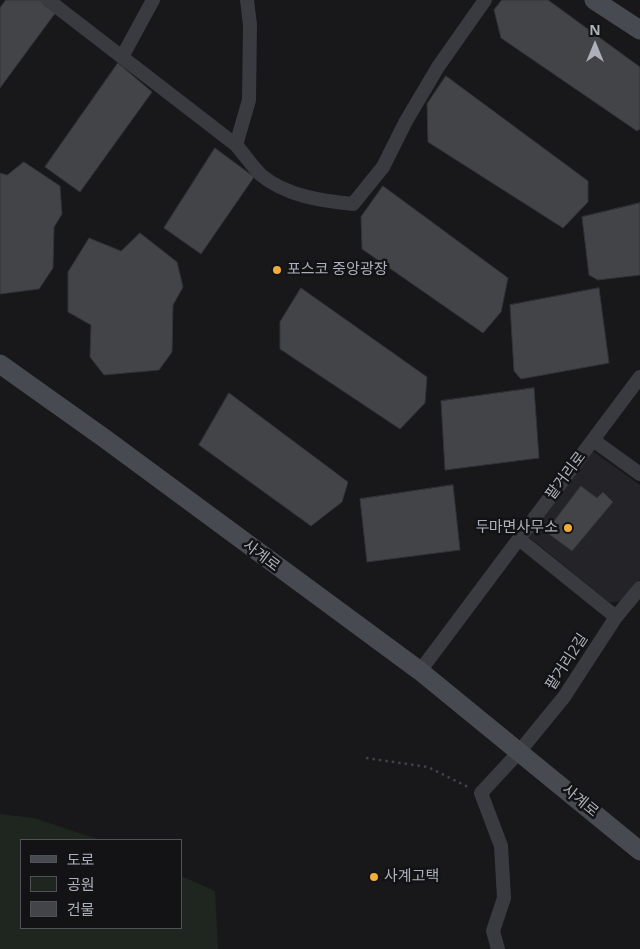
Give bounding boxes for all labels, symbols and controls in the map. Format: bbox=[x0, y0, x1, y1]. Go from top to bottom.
north arrow bbox=[570, 20, 620, 70]
text: N bbox=[589, 20, 601, 39]
place label: 포스코 중앙광장 bbox=[287, 261, 387, 279]
marker: 포스코 중앙광장 bbox=[271, 264, 283, 276]
street label: 팥거리로 bbox=[542, 449, 590, 503]
place label: 두마면사무소 bbox=[475, 519, 558, 537]
marker: 두마면사무소 bbox=[562, 522, 574, 534]
street label: 사계로 bbox=[239, 536, 283, 576]
street label: 팥거리2길 bbox=[542, 630, 592, 694]
street label: 사계로 bbox=[558, 781, 602, 821]
legend bbox=[20, 839, 182, 929]
text: 도로 bbox=[67, 849, 95, 869]
place label: 사계고택 bbox=[384, 868, 439, 886]
marker: 사계고택 bbox=[368, 871, 380, 883]
text: 공원 bbox=[67, 874, 95, 894]
text: 건물 bbox=[67, 899, 95, 919]

